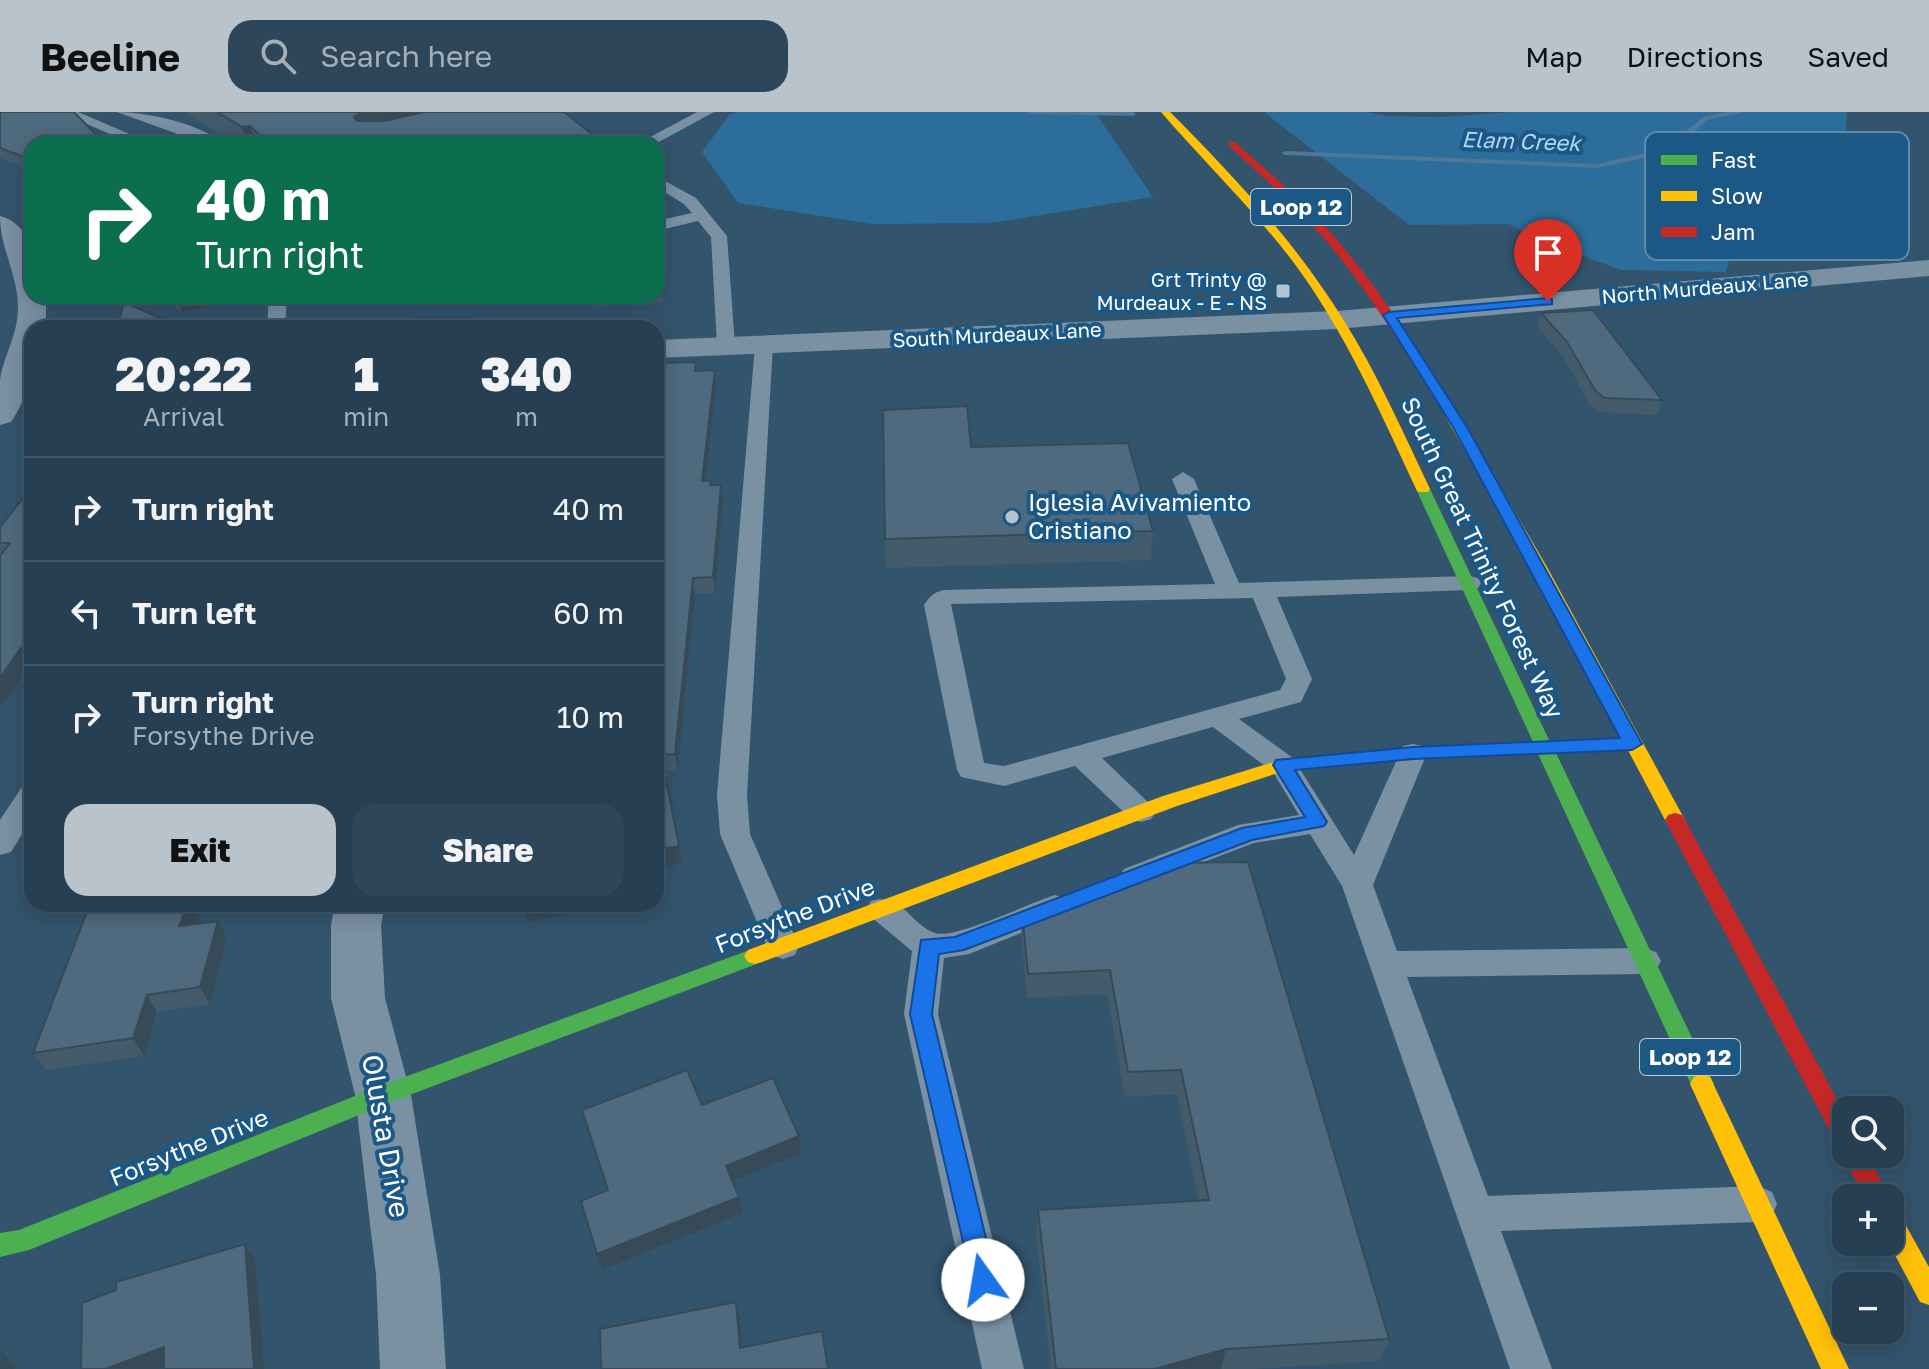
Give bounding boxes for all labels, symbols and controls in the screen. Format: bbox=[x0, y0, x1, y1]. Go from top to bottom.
search box bbox=[228, 20, 788, 92]
text: Beeline bbox=[40, 34, 180, 79]
icon: search bbox=[256, 34, 300, 78]
text: Search here bbox=[320, 38, 492, 74]
text: Map bbox=[1525, 40, 1582, 73]
text: Directions bbox=[1626, 40, 1763, 73]
text: Saved bbox=[1807, 40, 1889, 73]
water label: Elam Creek bbox=[1461, 125, 1584, 156]
legend bbox=[1645, 132, 1909, 260]
text: Fast bbox=[1711, 146, 1757, 173]
text: 40 m bbox=[196, 165, 330, 232]
icon: right bbox=[64, 168, 168, 272]
text: Slow bbox=[1711, 182, 1763, 209]
road number: Loop 12 bbox=[1251, 189, 1351, 225]
text: Jam bbox=[1711, 218, 1755, 245]
pin bbox=[1514, 219, 1582, 301]
icon: arrive bbox=[1526, 231, 1570, 275]
text: Turn right bbox=[196, 233, 364, 276]
street label: North Murdeaux Lane bbox=[1600, 266, 1809, 308]
place label: Grt Trinty @ Murdeaux - E - NS bbox=[1096, 267, 1267, 314]
marker: Grt Trinty @ Murdeaux - E - NS bbox=[1274, 282, 1292, 300]
street label: South Murdeaux Lane bbox=[892, 317, 1102, 351]
text: 20:22 bbox=[115, 344, 252, 402]
text: 1 bbox=[354, 344, 379, 402]
text: 340 bbox=[480, 344, 573, 402]
street label: South Great Trinity Forest Way bbox=[1396, 392, 1571, 723]
text: Arrival bbox=[143, 401, 224, 432]
text: min bbox=[343, 401, 389, 432]
text: m bbox=[515, 401, 538, 432]
icon: right bbox=[64, 487, 108, 531]
place label: Iglesia Avivamiento Cristiano bbox=[1028, 487, 1251, 544]
text: Turn right bbox=[132, 491, 274, 527]
text: 40 m bbox=[553, 491, 624, 527]
marker: Iglesia Avivamiento Cristiano bbox=[1003, 508, 1021, 526]
icon: left bbox=[64, 591, 108, 635]
text: Turn left bbox=[132, 595, 257, 631]
text: 60 m bbox=[553, 595, 624, 631]
text: Turn right bbox=[132, 684, 274, 720]
icon: right bbox=[64, 695, 108, 739]
text: 10 m bbox=[557, 699, 624, 735]
text: Forsythe Drive bbox=[132, 720, 314, 751]
button: Exit bbox=[64, 804, 336, 896]
button: Share bbox=[352, 804, 624, 896]
street label: Forsythe Drive bbox=[711, 871, 878, 958]
road number: Loop 12 bbox=[1640, 1039, 1740, 1075]
street label: Olusta Drive bbox=[356, 1052, 417, 1220]
map controls bbox=[1832, 1096, 1904, 1344]
button: search bbox=[1832, 1096, 1904, 1168]
street label: Forsythe Drive bbox=[105, 1102, 272, 1192]
button: + bbox=[1832, 1184, 1904, 1256]
position arrow bbox=[941, 1238, 1025, 1322]
button: − bbox=[1832, 1272, 1904, 1344]

